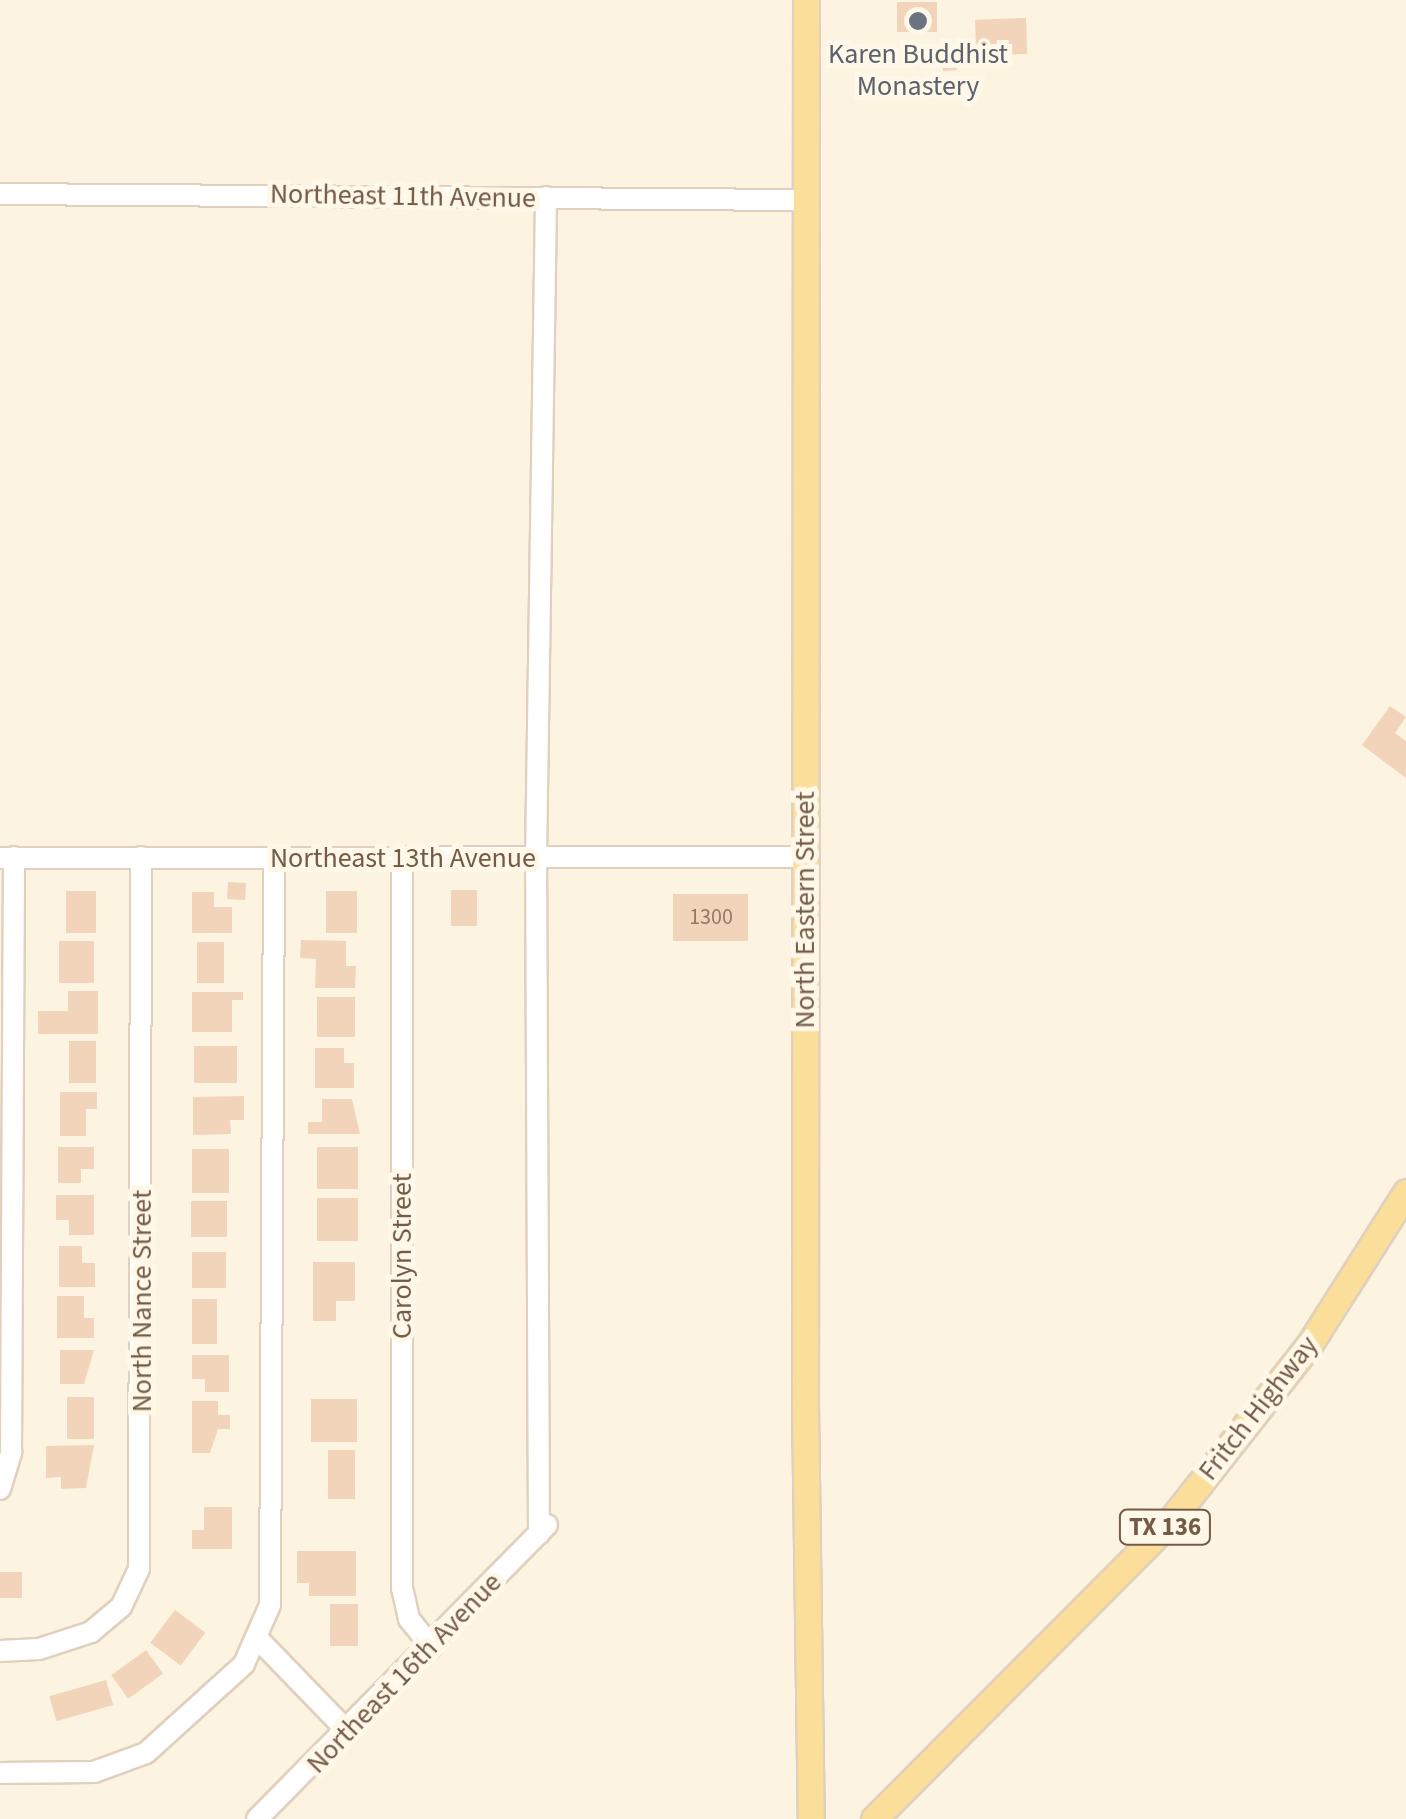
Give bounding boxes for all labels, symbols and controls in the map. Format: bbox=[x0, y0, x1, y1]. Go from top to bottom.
marker: Karen Buddhist Monastery bbox=[907, 10, 929, 32]
place label: Karen Buddhist Monastery bbox=[828, 37, 1008, 103]
street label: Northeast 11th Avenue bbox=[270, 177, 536, 215]
street label: North Eastern Street bbox=[788, 791, 822, 1029]
street label: Northeast 13th Avenue bbox=[270, 841, 536, 875]
house number: 1300 bbox=[689, 905, 733, 931]
street label: Carolyn Street bbox=[385, 1173, 419, 1339]
street label: North Nance Street bbox=[125, 1190, 159, 1412]
street label: Fritch Highway bbox=[1191, 1329, 1325, 1487]
road number: TX 136 bbox=[1118, 1507, 1212, 1547]
street label: Northeast 16th Avenue bbox=[300, 1566, 508, 1780]

